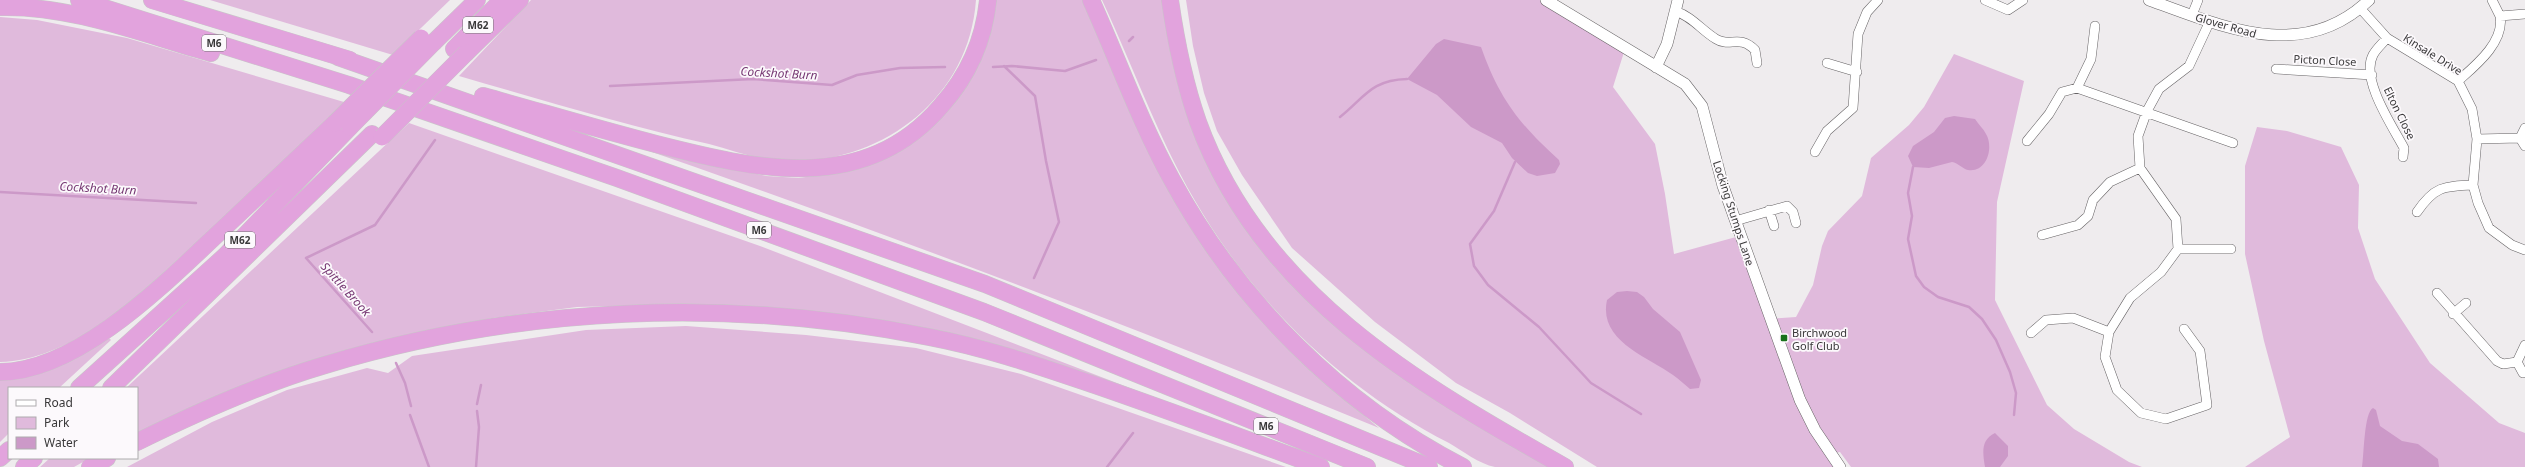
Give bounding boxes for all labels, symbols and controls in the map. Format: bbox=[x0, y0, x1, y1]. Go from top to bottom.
street label: Glover Road bbox=[2194, 9, 2258, 41]
road number: M62 bbox=[463, 17, 493, 33]
street label: Kinsale Drive bbox=[2401, 30, 2465, 78]
road number: M6 bbox=[202, 35, 226, 51]
street label: Picton Close bbox=[2293, 51, 2357, 69]
water label: Cockshot Burn bbox=[740, 62, 818, 84]
street label: Elton Close bbox=[2381, 84, 2419, 142]
street label: Locking Stumps Lane bbox=[1710, 158, 1758, 268]
water label: Cockshot Burn bbox=[59, 177, 137, 199]
road number: M6 bbox=[747, 222, 771, 238]
road number: M62 bbox=[225, 232, 255, 248]
water label: Spittle Brook bbox=[317, 258, 376, 321]
place label: Birchwood Golf Club bbox=[1792, 325, 1847, 353]
marker: Birchwood Golf Club bbox=[1779, 333, 1789, 343]
legend bbox=[8, 387, 138, 459]
text: Road bbox=[44, 394, 73, 411]
text: Park bbox=[44, 414, 70, 431]
road number: M6 bbox=[1254, 418, 1278, 434]
text: Water bbox=[44, 434, 78, 451]

